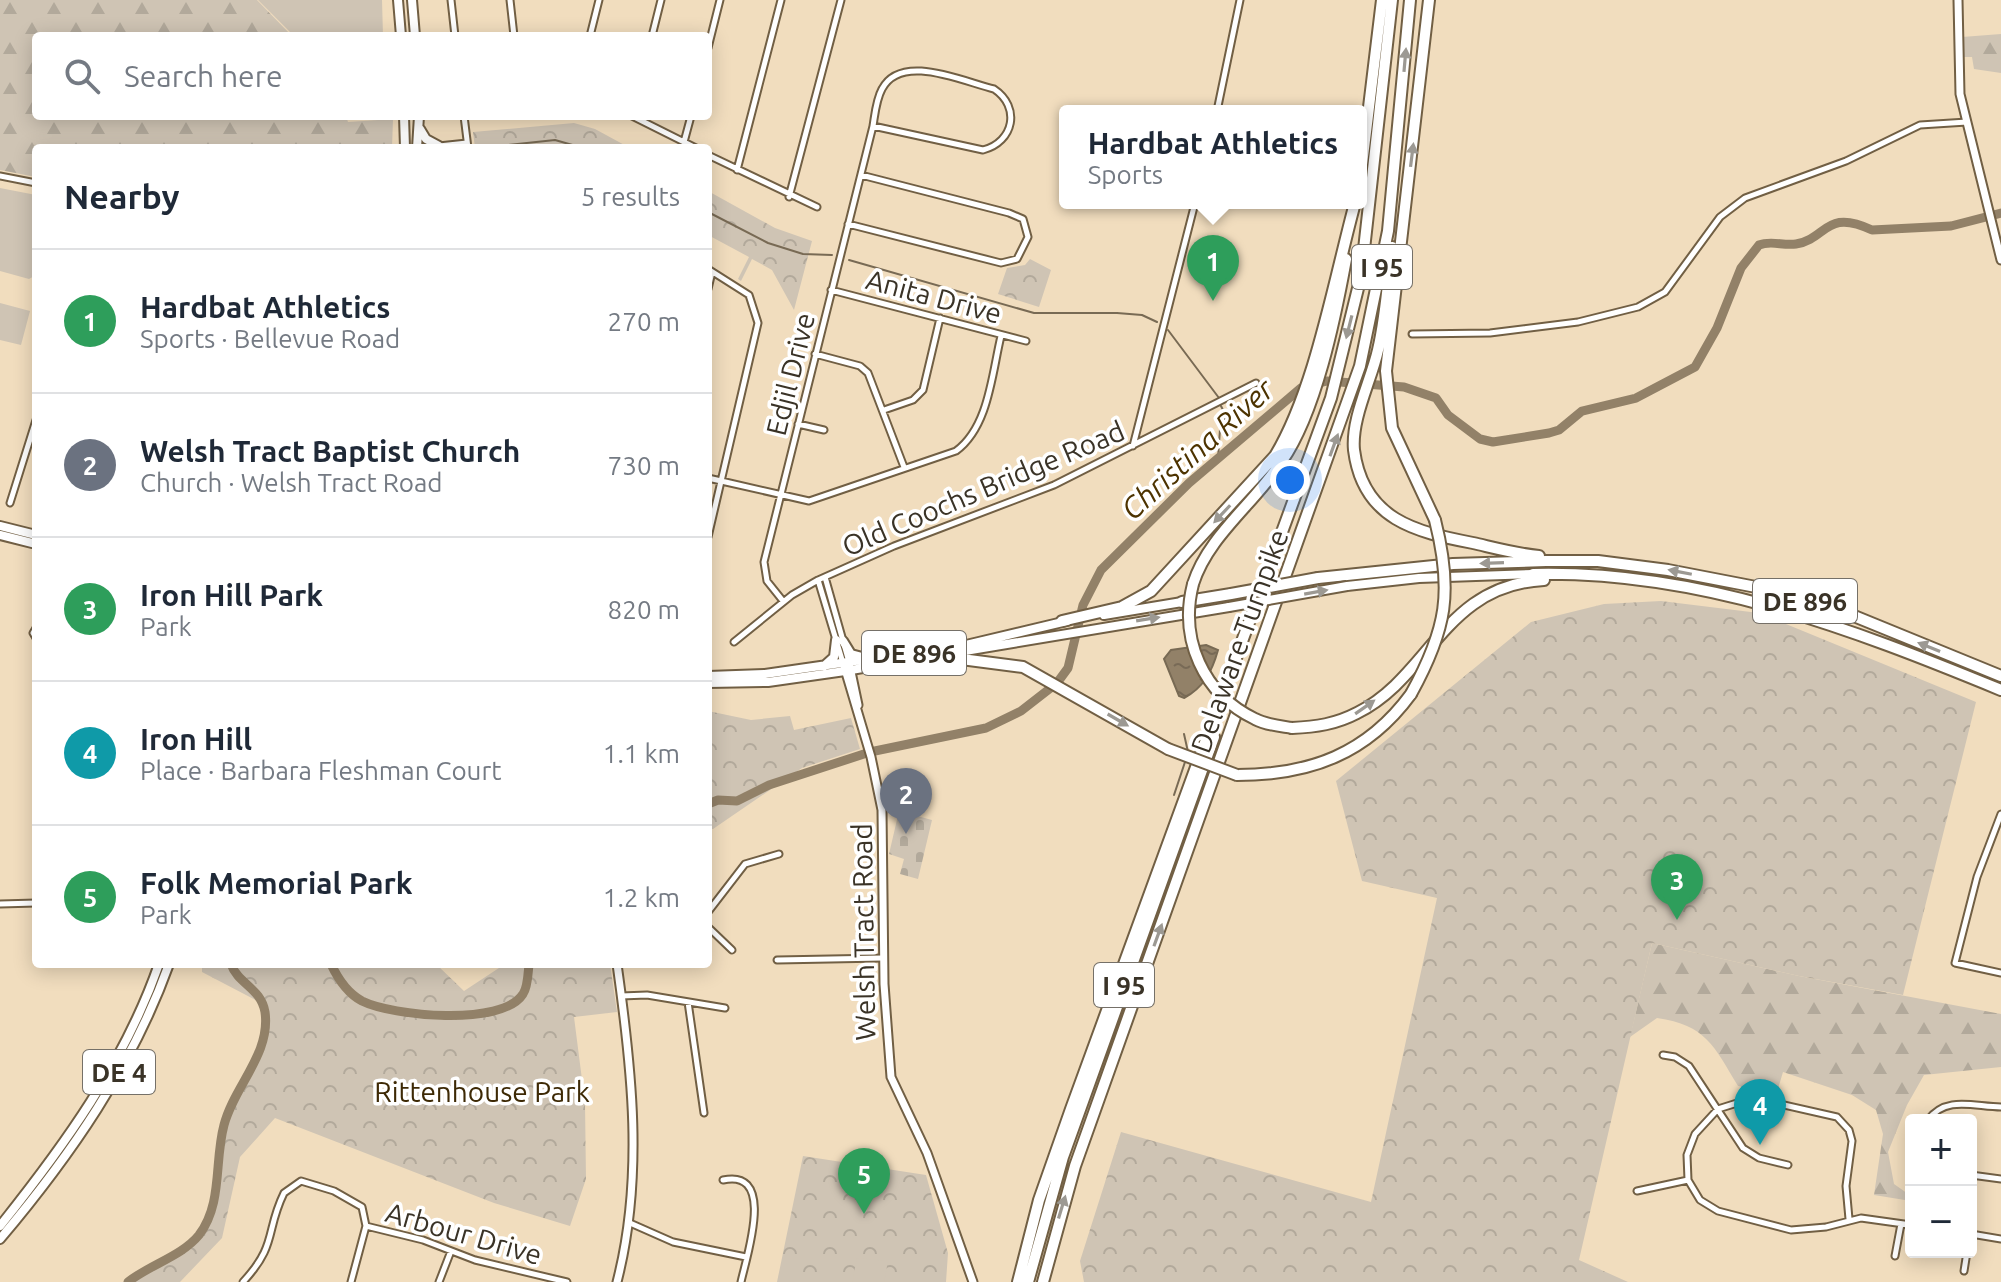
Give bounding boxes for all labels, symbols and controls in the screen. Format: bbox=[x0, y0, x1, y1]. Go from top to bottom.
search box bbox=[32, 32, 712, 120]
one-way arrow bbox=[1399, 48, 1412, 73]
icon: search bbox=[60, 54, 104, 98]
text: Search here bbox=[124, 59, 283, 93]
popup bbox=[1059, 105, 1367, 209]
text: Hardbat Athletics bbox=[1088, 126, 1338, 160]
one-way arrow bbox=[1405, 142, 1418, 167]
text: Sports bbox=[1088, 160, 1163, 189]
text: Nearby bbox=[64, 177, 179, 215]
text: 5 results bbox=[581, 182, 680, 211]
pin: 1 bbox=[1187, 235, 1239, 301]
road number: I 95 bbox=[1352, 245, 1412, 289]
street label: Anita Drive bbox=[863, 263, 1005, 329]
text: Hardbat Athletics bbox=[140, 290, 391, 324]
text: 1 bbox=[83, 307, 97, 336]
text: 270 m bbox=[608, 307, 680, 336]
street label: Edjil Drive bbox=[760, 309, 820, 439]
one-way arrow bbox=[1342, 314, 1354, 339]
text: Sports · Bellevue Road bbox=[140, 324, 400, 353]
water label: Christina River bbox=[1114, 371, 1281, 526]
street label: Old Coochs Bridge Road bbox=[837, 414, 1129, 562]
one-way arrow bbox=[1329, 432, 1341, 456]
text: Welsh Tract Baptist Church bbox=[140, 434, 520, 468]
text: 2 bbox=[83, 451, 97, 480]
text: 730 m bbox=[608, 451, 680, 480]
your location bbox=[1270, 460, 1310, 500]
text: Church · Welsh Tract Road bbox=[140, 468, 443, 497]
one-way arrow bbox=[1214, 504, 1232, 523]
street label: Delaware Turnpike bbox=[1184, 525, 1294, 757]
one-way arrow bbox=[1479, 557, 1504, 570]
one-way arrow bbox=[1668, 566, 1693, 578]
text: Iron Hill Park bbox=[140, 578, 323, 612]
road number: DE 896 bbox=[1753, 579, 1857, 623]
one-way arrow bbox=[1303, 585, 1328, 597]
text: 3 bbox=[83, 595, 97, 624]
text: 820 m bbox=[608, 595, 680, 624]
text: Park bbox=[140, 612, 192, 641]
one-way arrow bbox=[1136, 612, 1161, 625]
road number: DE 896 bbox=[862, 631, 966, 675]
one-way arrow bbox=[1917, 640, 1941, 653]
one-way arrow bbox=[1354, 700, 1375, 715]
one-way arrow bbox=[1107, 713, 1129, 727]
text: Iron Hill bbox=[140, 722, 252, 756]
text: 4 bbox=[83, 739, 97, 768]
text: 1.1 km bbox=[603, 739, 680, 768]
text: Place · Barbara Fleshman Court bbox=[140, 756, 502, 785]
pin: 2 bbox=[880, 768, 932, 834]
street label: Welsh Tract Road bbox=[846, 823, 880, 1041]
pin: 3 bbox=[1651, 854, 1703, 920]
text: Folk Memorial Park bbox=[140, 866, 413, 900]
text: 5 bbox=[83, 883, 97, 912]
text: 1.2 km bbox=[603, 883, 680, 912]
text: Park bbox=[140, 900, 192, 929]
one-way arrow bbox=[1153, 923, 1165, 947]
road number: I 95 bbox=[1094, 963, 1154, 1007]
road number: DE 4 bbox=[83, 1050, 155, 1094]
park label: Rittenhouse Park bbox=[374, 1076, 590, 1107]
pin: 4 bbox=[1734, 1079, 1786, 1145]
map controls bbox=[1905, 1114, 1977, 1258]
button: + bbox=[1905, 1114, 1977, 1186]
pin: 5 bbox=[838, 1148, 890, 1214]
button: − bbox=[1905, 1186, 1977, 1258]
one-way arrow bbox=[1057, 1194, 1069, 1218]
street label: Arbour Drive bbox=[382, 1196, 546, 1270]

